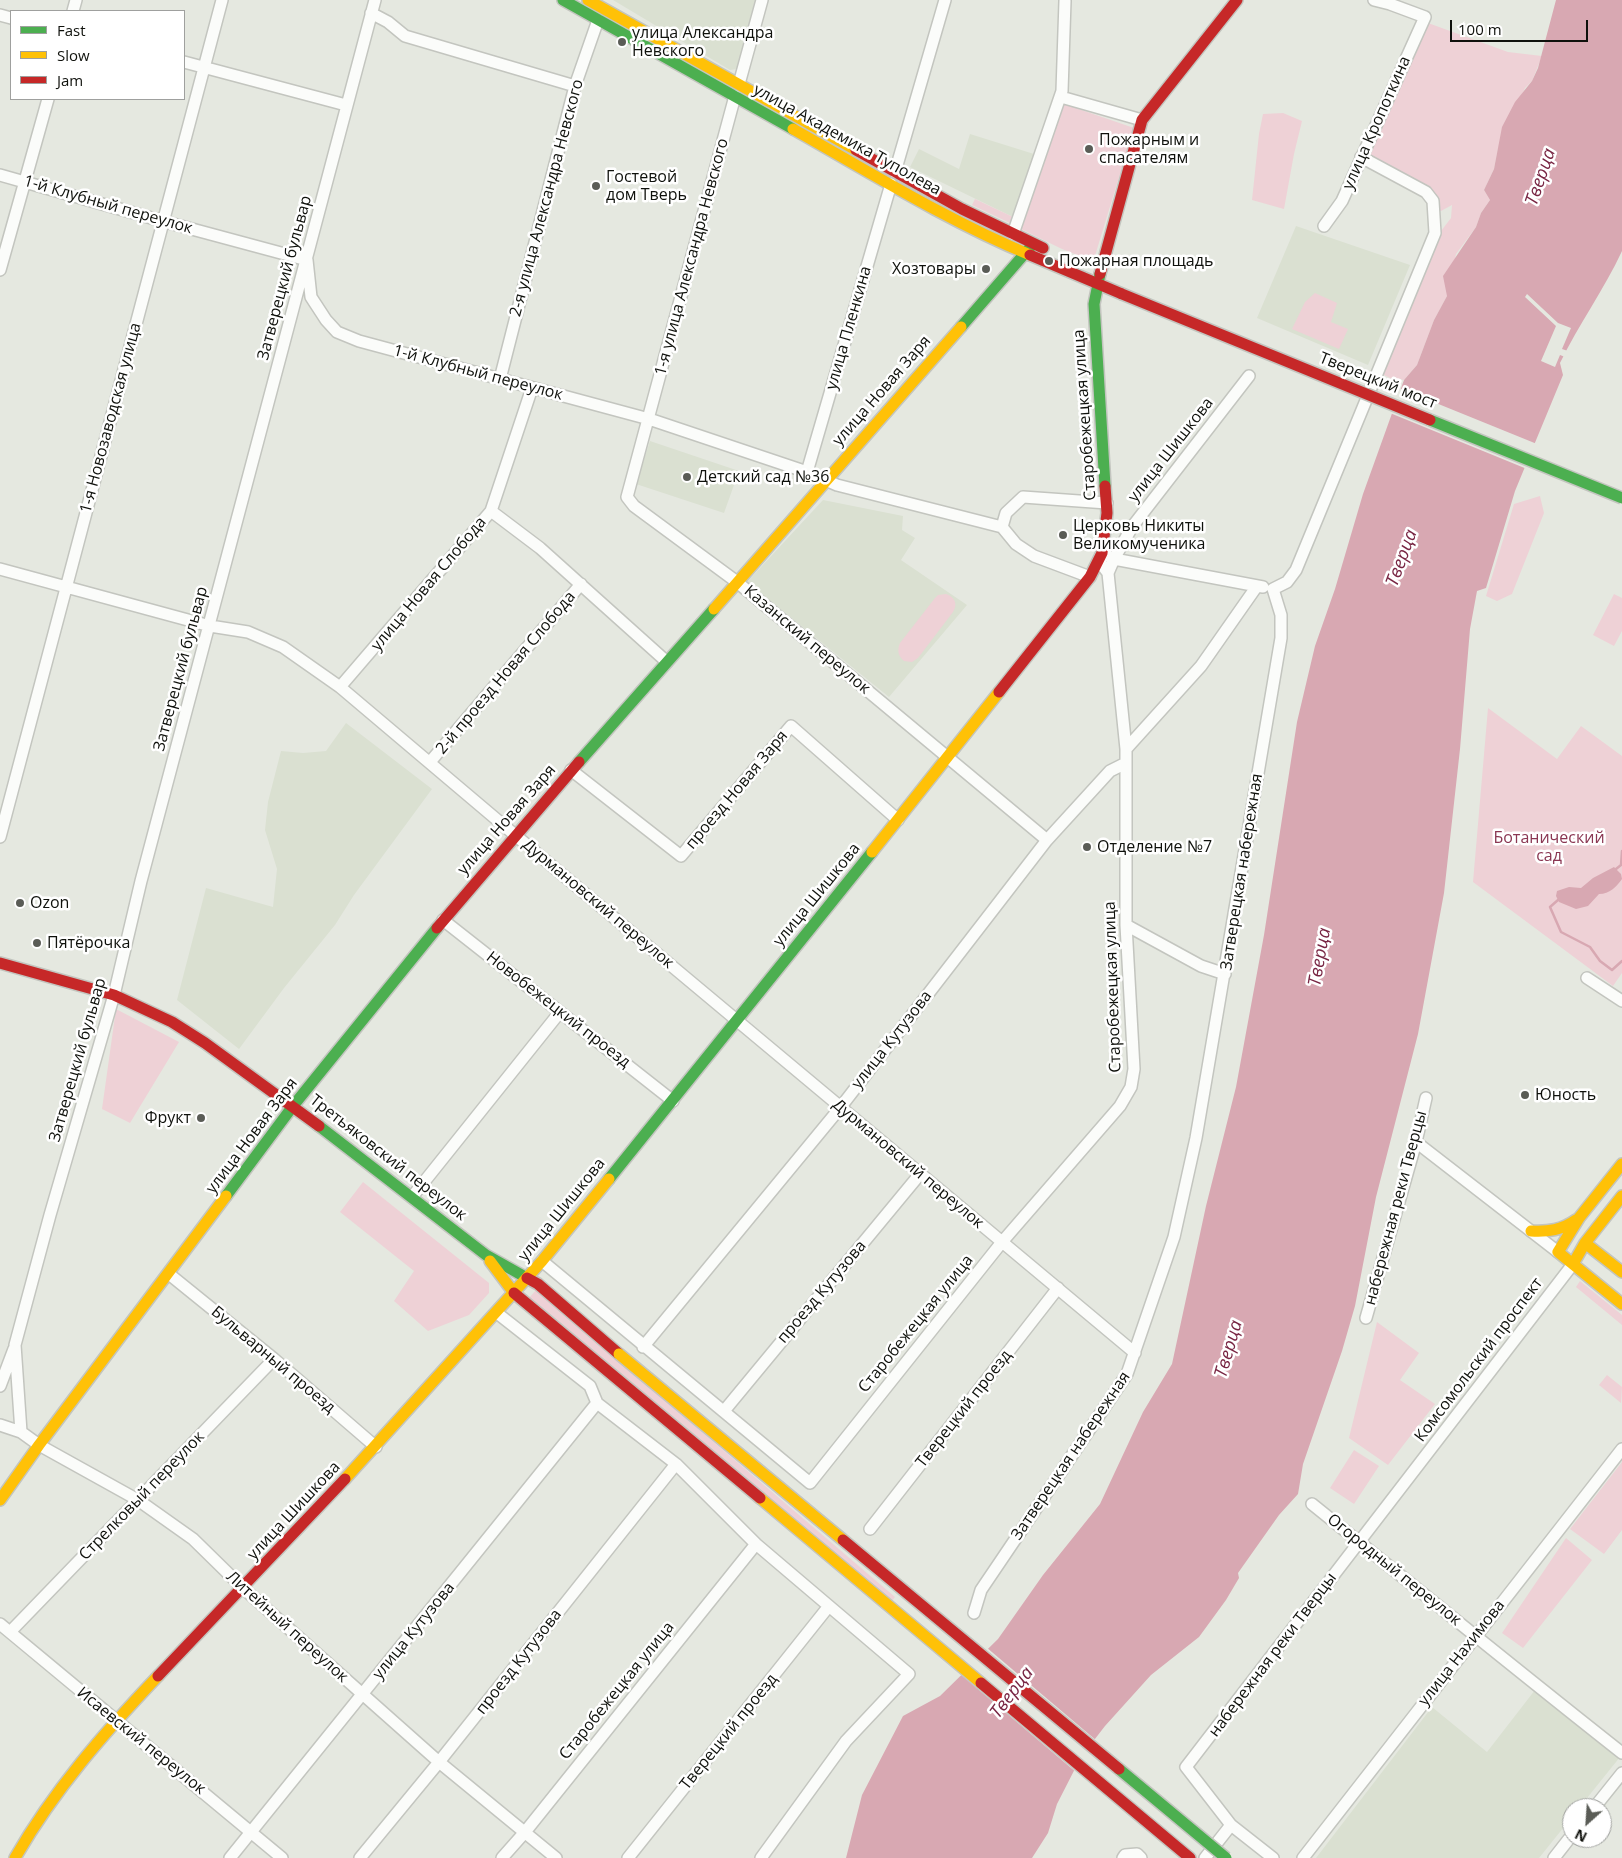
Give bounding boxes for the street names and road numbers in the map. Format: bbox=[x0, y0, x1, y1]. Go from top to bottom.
street label: улица Кропоткина bbox=[1339, 53, 1415, 193]
street label: 2-я улица Александра Невского bbox=[506, 77, 588, 319]
street label: улица Академика Туполева bbox=[750, 80, 944, 200]
street label: 1-я улица Александра Невского bbox=[651, 136, 733, 378]
street label: 1-й Клубный переулок bbox=[21, 172, 195, 238]
street label: Затверецкий бульвар bbox=[254, 194, 316, 362]
street label: улица Пленкина bbox=[822, 264, 876, 392]
street label: 1-я Новозаводская улица bbox=[76, 321, 146, 515]
street label: Старобежецкая улица bbox=[1069, 329, 1101, 501]
street label: улица Новая Заря bbox=[829, 332, 935, 450]
street label: 1-й Клубный переулок bbox=[391, 341, 565, 405]
street label: Тверецкий мост bbox=[1316, 349, 1440, 413]
street label: улица Шишкова bbox=[1124, 394, 1218, 506]
street label: улица Новая Слобода bbox=[367, 513, 491, 655]
street label: Казанский переулок bbox=[740, 582, 874, 698]
street label: Затверецкий бульвар bbox=[150, 585, 212, 753]
street label: 2-й проезд Новая Слобода bbox=[432, 588, 580, 758]
street label: проезд Новая Заря bbox=[682, 727, 792, 853]
street label: улица Новая Заря bbox=[454, 761, 560, 879]
street label: Затверецкая набережная bbox=[1217, 772, 1267, 972]
street label: Дурмановский переулок bbox=[518, 835, 678, 973]
street label: улица Шишкова bbox=[769, 839, 865, 951]
street label: Старобежецкая улица bbox=[1100, 901, 1126, 1073]
street label: Новобежецкий проезд bbox=[482, 948, 634, 1072]
street label: Затверецкий бульвар bbox=[45, 976, 111, 1144]
street label: улица Кутузова bbox=[848, 987, 936, 1093]
street label: улица Новая Заря bbox=[202, 1074, 302, 1198]
street label: Третьяковский переулок bbox=[306, 1091, 470, 1225]
street label: Дурмановский переулок bbox=[828, 1095, 988, 1233]
street label: набережная реки Тверцы bbox=[1361, 1109, 1431, 1307]
street label: улица Шишкова bbox=[514, 1154, 610, 1266]
street label: проезд Кутузова bbox=[773, 1237, 871, 1347]
street label: Старобежецкая улица bbox=[855, 1251, 977, 1397]
street label: Комсомольский проспект bbox=[1411, 1274, 1547, 1446]
street label: Бульварный проезд bbox=[207, 1302, 339, 1418]
street label: Тверецкий проезд bbox=[912, 1346, 1016, 1472]
street label: Затверецкая набережная bbox=[1007, 1368, 1135, 1544]
street label: Стрелковый переулок bbox=[75, 1427, 209, 1565]
street label: улица Шишкова bbox=[244, 1458, 344, 1564]
street label: Огородный переулок bbox=[1323, 1510, 1465, 1630]
street label: Литейный переулок bbox=[222, 1567, 352, 1687]
street label: набережная реки Тверцы bbox=[1205, 1569, 1341, 1741]
street label: улица Кутузова bbox=[369, 1579, 459, 1683]
street label: улица Нахимова bbox=[1415, 1596, 1509, 1710]
street label: проезд Кутузова bbox=[472, 1606, 566, 1718]
street label: Старобежецкая улица bbox=[556, 1618, 678, 1764]
street label: Тверецкий проезд bbox=[676, 1670, 782, 1794]
street label: Исаевский переулок bbox=[73, 1683, 209, 1799]

